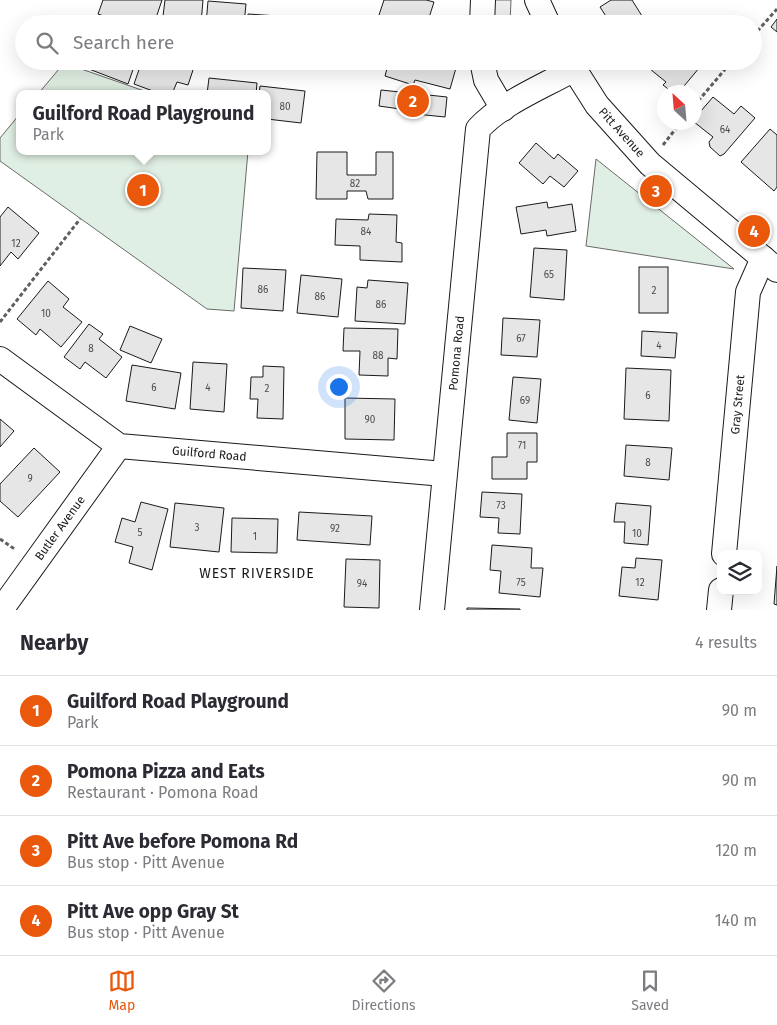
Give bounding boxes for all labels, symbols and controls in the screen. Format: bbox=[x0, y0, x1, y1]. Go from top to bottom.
search box bbox=[15, 15, 762, 70]
icon: search bbox=[33, 29, 61, 57]
text: Search here bbox=[73, 31, 174, 54]
pin: 2 bbox=[397, 82, 429, 120]
north arrow bbox=[657, 85, 702, 130]
popup bbox=[16, 90, 271, 155]
house number: 80 bbox=[279, 101, 291, 113]
text: Guilford Road Playground bbox=[33, 102, 254, 125]
street label: Pitt Avenue bbox=[596, 105, 648, 160]
house number: 64 bbox=[720, 124, 731, 136]
text: Park bbox=[33, 125, 64, 144]
pin: 1 bbox=[127, 171, 159, 209]
pin: 3 bbox=[640, 172, 672, 210]
house number: 82 bbox=[350, 178, 360, 190]
pin: 4 bbox=[738, 212, 770, 250]
house number: 84 bbox=[361, 226, 372, 238]
house number: 12 bbox=[11, 238, 21, 250]
house number: 65 bbox=[544, 269, 554, 281]
house number: 86 bbox=[258, 284, 268, 296]
house number: 2 bbox=[652, 285, 657, 297]
house number: 86 bbox=[315, 291, 325, 303]
house number: 86 bbox=[376, 299, 386, 311]
house number: 10 bbox=[41, 308, 51, 320]
street label: Pomona Road bbox=[446, 315, 467, 391]
house number: 67 bbox=[516, 333, 526, 345]
house number: 4 bbox=[656, 340, 662, 352]
house number: 8 bbox=[88, 343, 94, 355]
house number: 88 bbox=[372, 350, 384, 362]
your location bbox=[326, 374, 352, 400]
street label: Gray Street bbox=[728, 374, 747, 435]
house number: 6 bbox=[151, 382, 157, 394]
house number: 4 bbox=[205, 382, 211, 394]
house number: 2 bbox=[265, 383, 270, 395]
house number: 6 bbox=[645, 390, 651, 402]
house number: 69 bbox=[520, 395, 530, 407]
house number: 90 bbox=[365, 414, 376, 426]
house number: 71 bbox=[518, 440, 526, 452]
street label: Guilford Road bbox=[171, 444, 247, 464]
house number: 8 bbox=[645, 457, 651, 469]
house number: 9 bbox=[27, 473, 33, 485]
street label: Butler Avenue bbox=[32, 493, 88, 563]
house number: 73 bbox=[496, 500, 506, 512]
house number: 3 bbox=[195, 522, 200, 534]
house number: 92 bbox=[330, 523, 340, 535]
house number: 5 bbox=[137, 527, 143, 539]
house number: 10 bbox=[632, 528, 642, 540]
house number: 1 bbox=[253, 531, 257, 543]
map controls bbox=[717, 550, 762, 595]
button: layers bbox=[717, 550, 762, 595]
district label: WEST RIVERSIDE bbox=[199, 565, 315, 582]
house number: 75 bbox=[516, 577, 526, 589]
house number: 12 bbox=[635, 577, 645, 589]
house number: 94 bbox=[357, 578, 368, 590]
text: Nearby bbox=[20, 630, 88, 656]
text: 4 results bbox=[695, 633, 757, 652]
text: Guilford Road Playground bbox=[67, 690, 289, 713]
text: 1 bbox=[32, 701, 40, 720]
text: 90 m bbox=[722, 701, 757, 720]
text: Park bbox=[67, 713, 99, 732]
text: Pomona Pizza and Eats bbox=[67, 760, 265, 783]
text: 2 bbox=[32, 771, 40, 790]
text: 90 m bbox=[722, 771, 757, 790]
text: Restaurant · Pomona Road bbox=[67, 783, 259, 802]
text: Pitt Ave before Pomona Rd bbox=[67, 830, 298, 853]
text: 3 bbox=[32, 841, 40, 860]
text: 120 m bbox=[715, 841, 757, 860]
text: Bus stop · Pitt Avenue bbox=[67, 853, 225, 872]
text: Pitt Ave opp Gray St bbox=[67, 900, 239, 923]
text: 4 bbox=[31, 911, 41, 930]
text: 140 m bbox=[715, 911, 757, 930]
text: Bus stop · Pitt Avenue bbox=[67, 923, 225, 942]
tab: Map bbox=[108, 967, 136, 1014]
tab: Directions bbox=[351, 967, 416, 1014]
tab: Saved bbox=[631, 967, 669, 1014]

